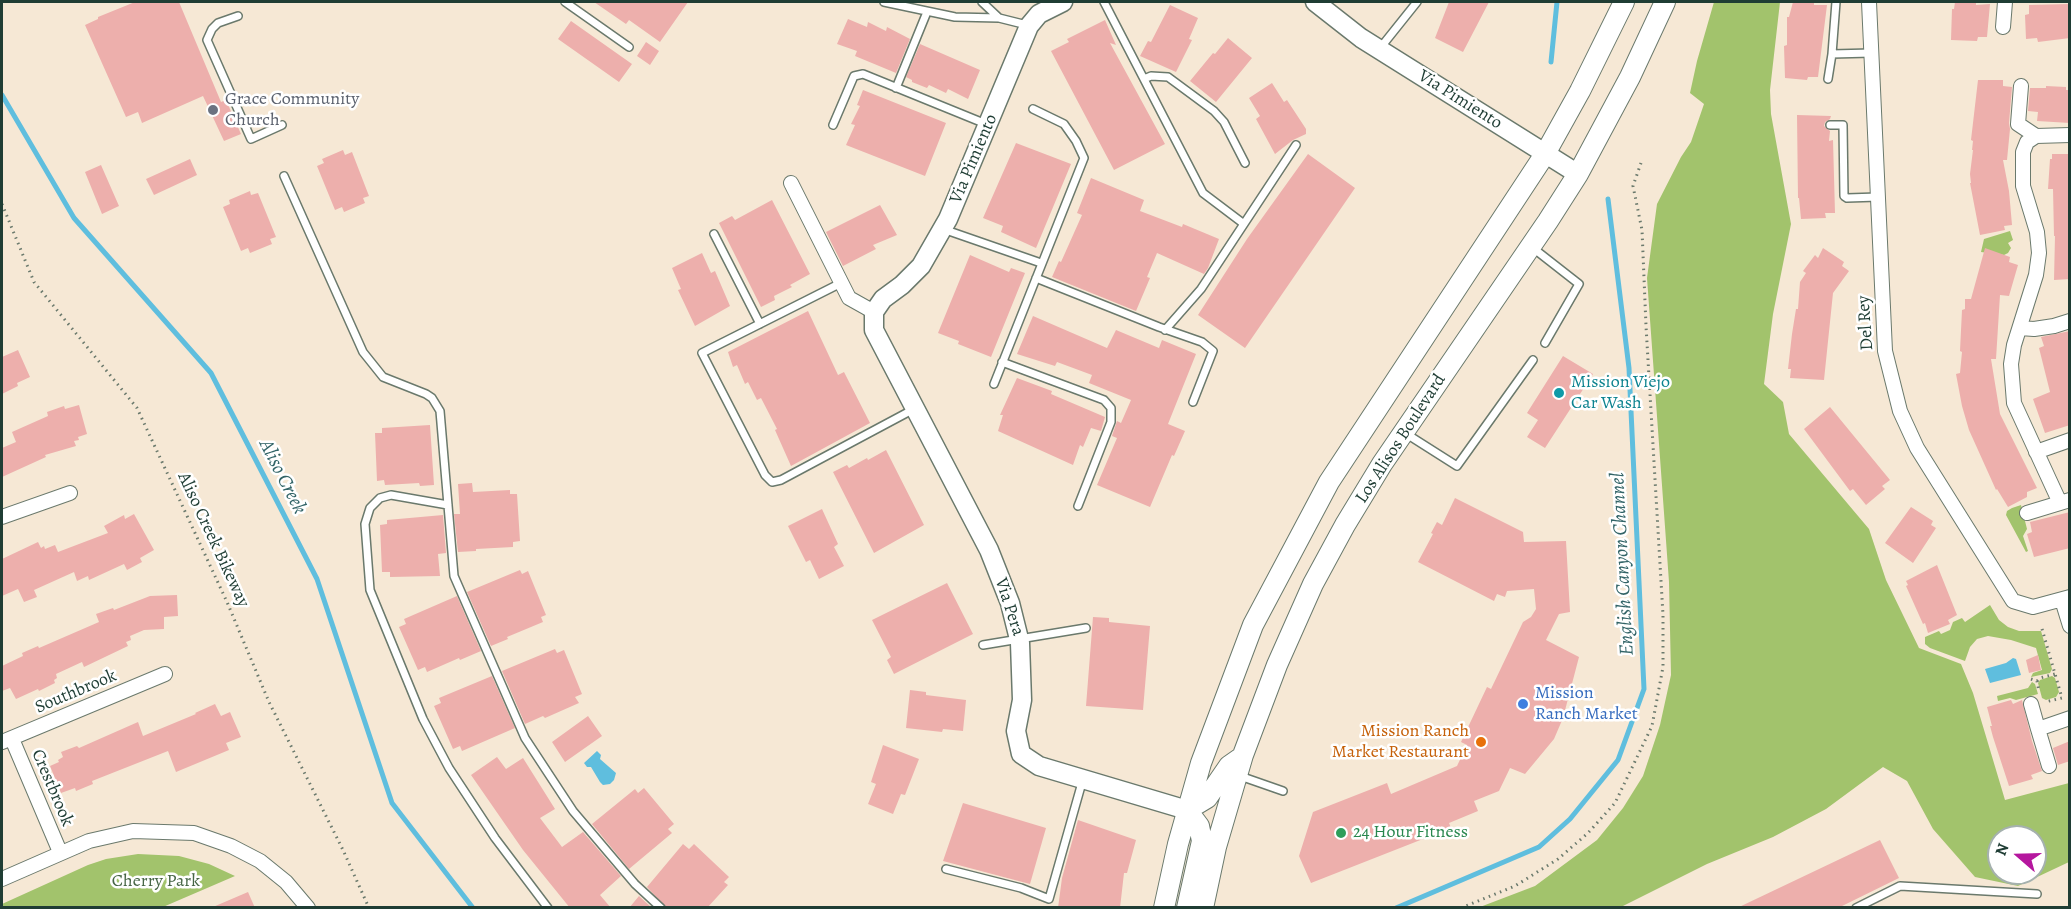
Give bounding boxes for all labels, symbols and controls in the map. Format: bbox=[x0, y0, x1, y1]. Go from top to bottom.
street label: Via Pimiento bbox=[1414, 66, 1506, 134]
place label: Grace Community Church bbox=[225, 89, 359, 132]
marker: Grace Community Church bbox=[206, 103, 220, 117]
street label: Via Pimiento bbox=[946, 111, 1002, 207]
street label: Del Rey bbox=[1853, 295, 1879, 351]
street label: Los Alisos Boulevard bbox=[1351, 370, 1451, 508]
place label: Mission Viejo Car Wash bbox=[1571, 372, 1670, 415]
marker: Mission Viejo Car Wash bbox=[1552, 386, 1566, 400]
water label: Aliso Creek bbox=[253, 436, 311, 518]
street label: Aliso Creek Bikeway bbox=[172, 469, 254, 611]
water label: English Canyon Channel bbox=[1606, 472, 1640, 656]
street label: Via Pera bbox=[990, 575, 1028, 639]
street label: Southbrook bbox=[32, 665, 120, 719]
place label: Mission Ranch Market bbox=[1535, 683, 1638, 726]
marker: Mission Ranch Market bbox=[1516, 697, 1530, 711]
place label: Mission Ranch Market Restaurant bbox=[1332, 721, 1469, 764]
marker: Mission Ranch Market Restaurant bbox=[1474, 735, 1488, 749]
street label: Crestbrook bbox=[26, 746, 78, 830]
place label: 24 Hour Fitness bbox=[1353, 822, 1468, 844]
north arrow bbox=[1987, 825, 2047, 885]
marker: 24 Hour Fitness bbox=[1334, 826, 1348, 840]
text: N bbox=[1990, 840, 2014, 859]
park label: Cherry Park bbox=[112, 871, 200, 893]

